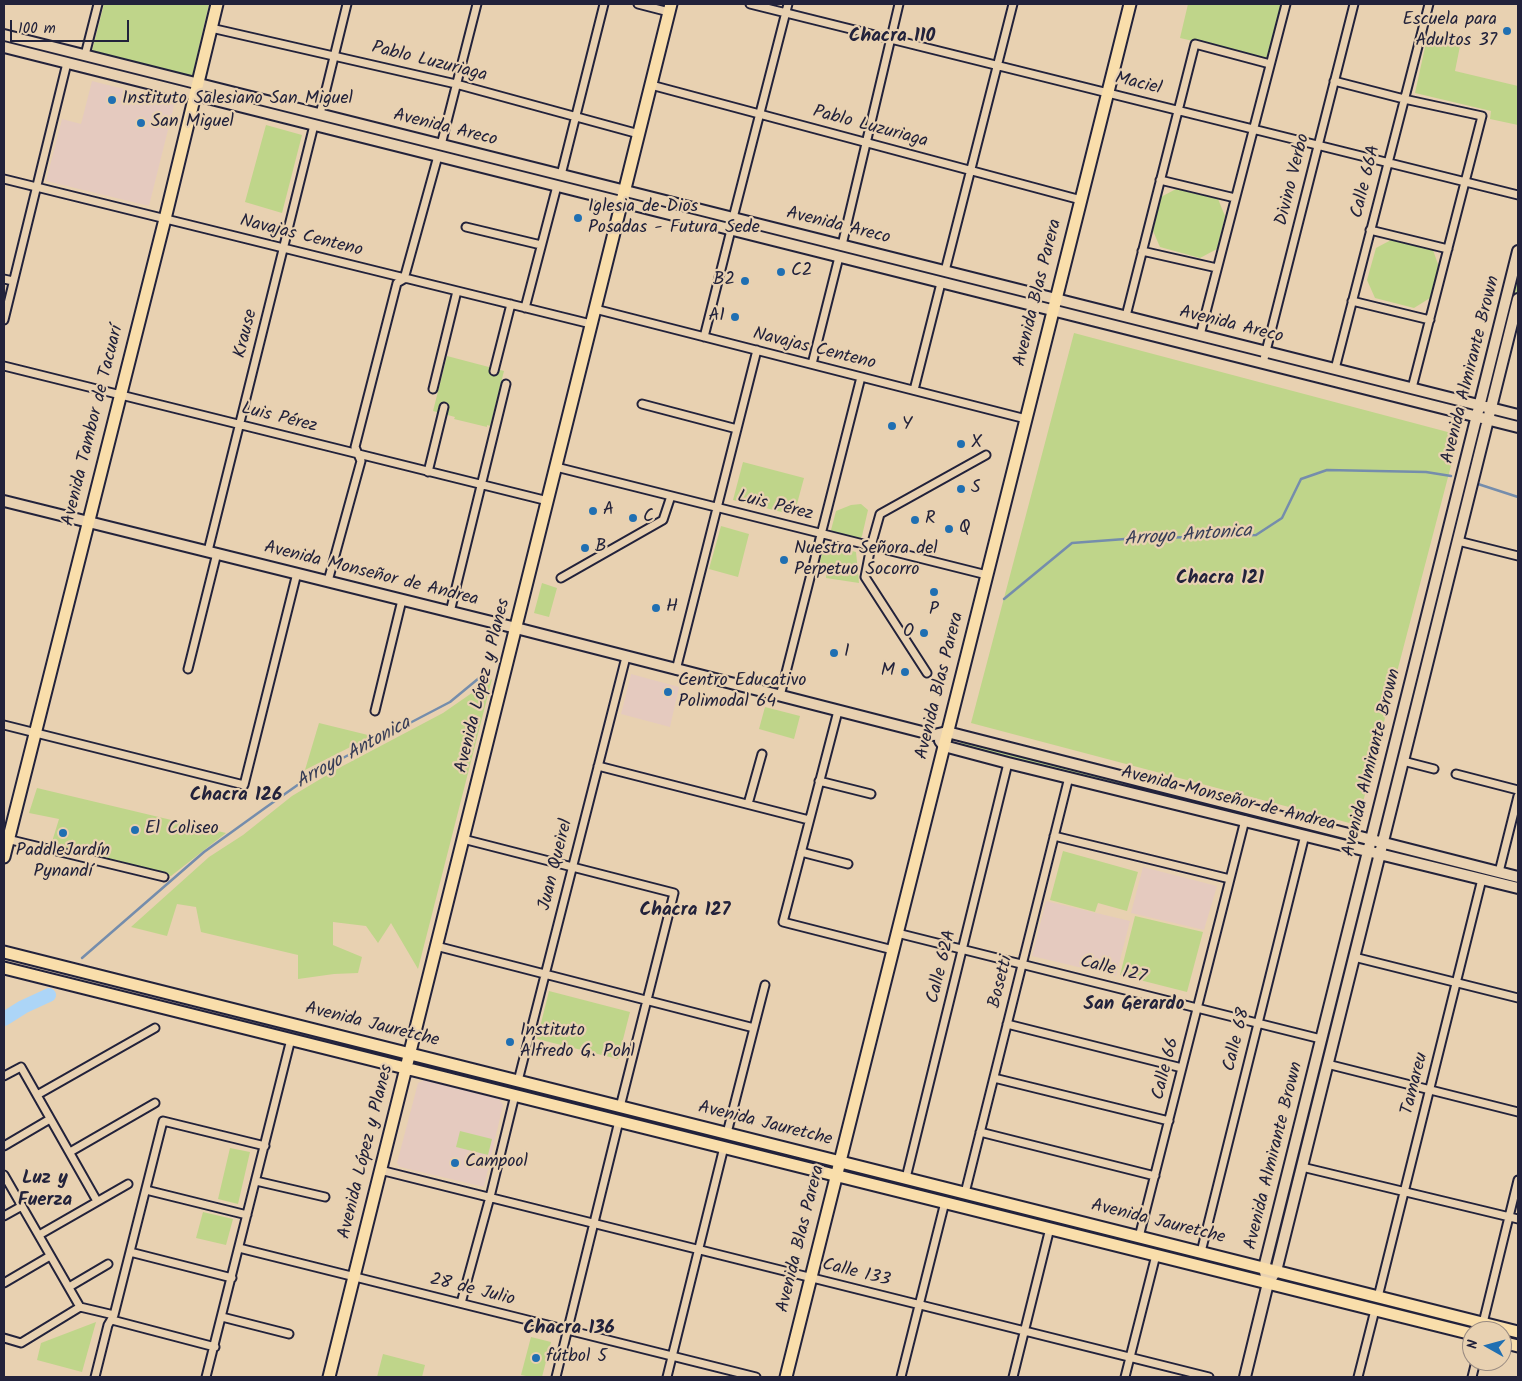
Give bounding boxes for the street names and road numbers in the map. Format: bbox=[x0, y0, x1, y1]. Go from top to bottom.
street label: Pablo Luzuriaga bbox=[369, 38, 489, 88]
street label: Maciel bbox=[1112, 69, 1164, 101]
street label: Pablo Luzuriaga bbox=[810, 102, 930, 154]
street label: Avenida Areco bbox=[391, 106, 499, 152]
street label: Divino Verbo bbox=[1272, 132, 1316, 228]
street label: Calle 66A bbox=[1348, 143, 1386, 221]
street label: Avenida Areco bbox=[784, 204, 892, 250]
street label: Navajas Centeno bbox=[237, 211, 365, 263]
street label: Avenida Blas Parera bbox=[1010, 217, 1068, 369]
street label: Avenida Almirante Brown bbox=[1438, 274, 1506, 466]
street label: Avenida Areco bbox=[1177, 303, 1285, 349]
street label: Krause bbox=[231, 307, 263, 361]
street label: Avenida Tambor de Tacuarí bbox=[59, 323, 129, 529]
street label: Navajas Centeno bbox=[750, 324, 878, 376]
street label: Luis Pérez bbox=[239, 399, 319, 439]
street label: Luis Pérez bbox=[735, 487, 815, 527]
street label: Avenida Monseñor de Andrea bbox=[262, 538, 480, 612]
street label: Avenida López y Planes bbox=[452, 597, 516, 775]
street label: Avenida Blas Parera bbox=[912, 610, 970, 762]
street label: Avenida Almirante Brown bbox=[1339, 667, 1407, 859]
street label: Avenida Monseñor de Andrea bbox=[1119, 763, 1337, 837]
street label: Juan Queirel bbox=[535, 817, 579, 913]
street label: Calle 62A bbox=[923, 928, 963, 1006]
street label: Calle 127 bbox=[1078, 952, 1148, 990]
street label: Bosetti bbox=[985, 953, 1019, 1011]
street label: Avenida Jauretche bbox=[303, 999, 441, 1053]
street label: Calle 68 bbox=[1220, 1006, 1256, 1074]
street label: Calle 66 bbox=[1149, 1036, 1185, 1102]
street label: Tamareu bbox=[1398, 1051, 1434, 1117]
street label: Avenida Almirante Brown bbox=[1241, 1060, 1309, 1252]
street label: Avenida López y Planes bbox=[335, 1063, 399, 1241]
street label: Avenida Jauretche bbox=[696, 1098, 834, 1152]
street label: Avenida Blas Parera bbox=[773, 1163, 831, 1315]
street label: Avenida Jauretche bbox=[1089, 1196, 1227, 1250]
street label: Calle 133 bbox=[820, 1255, 892, 1293]
street label: 28 de Julio bbox=[427, 1270, 517, 1312]

